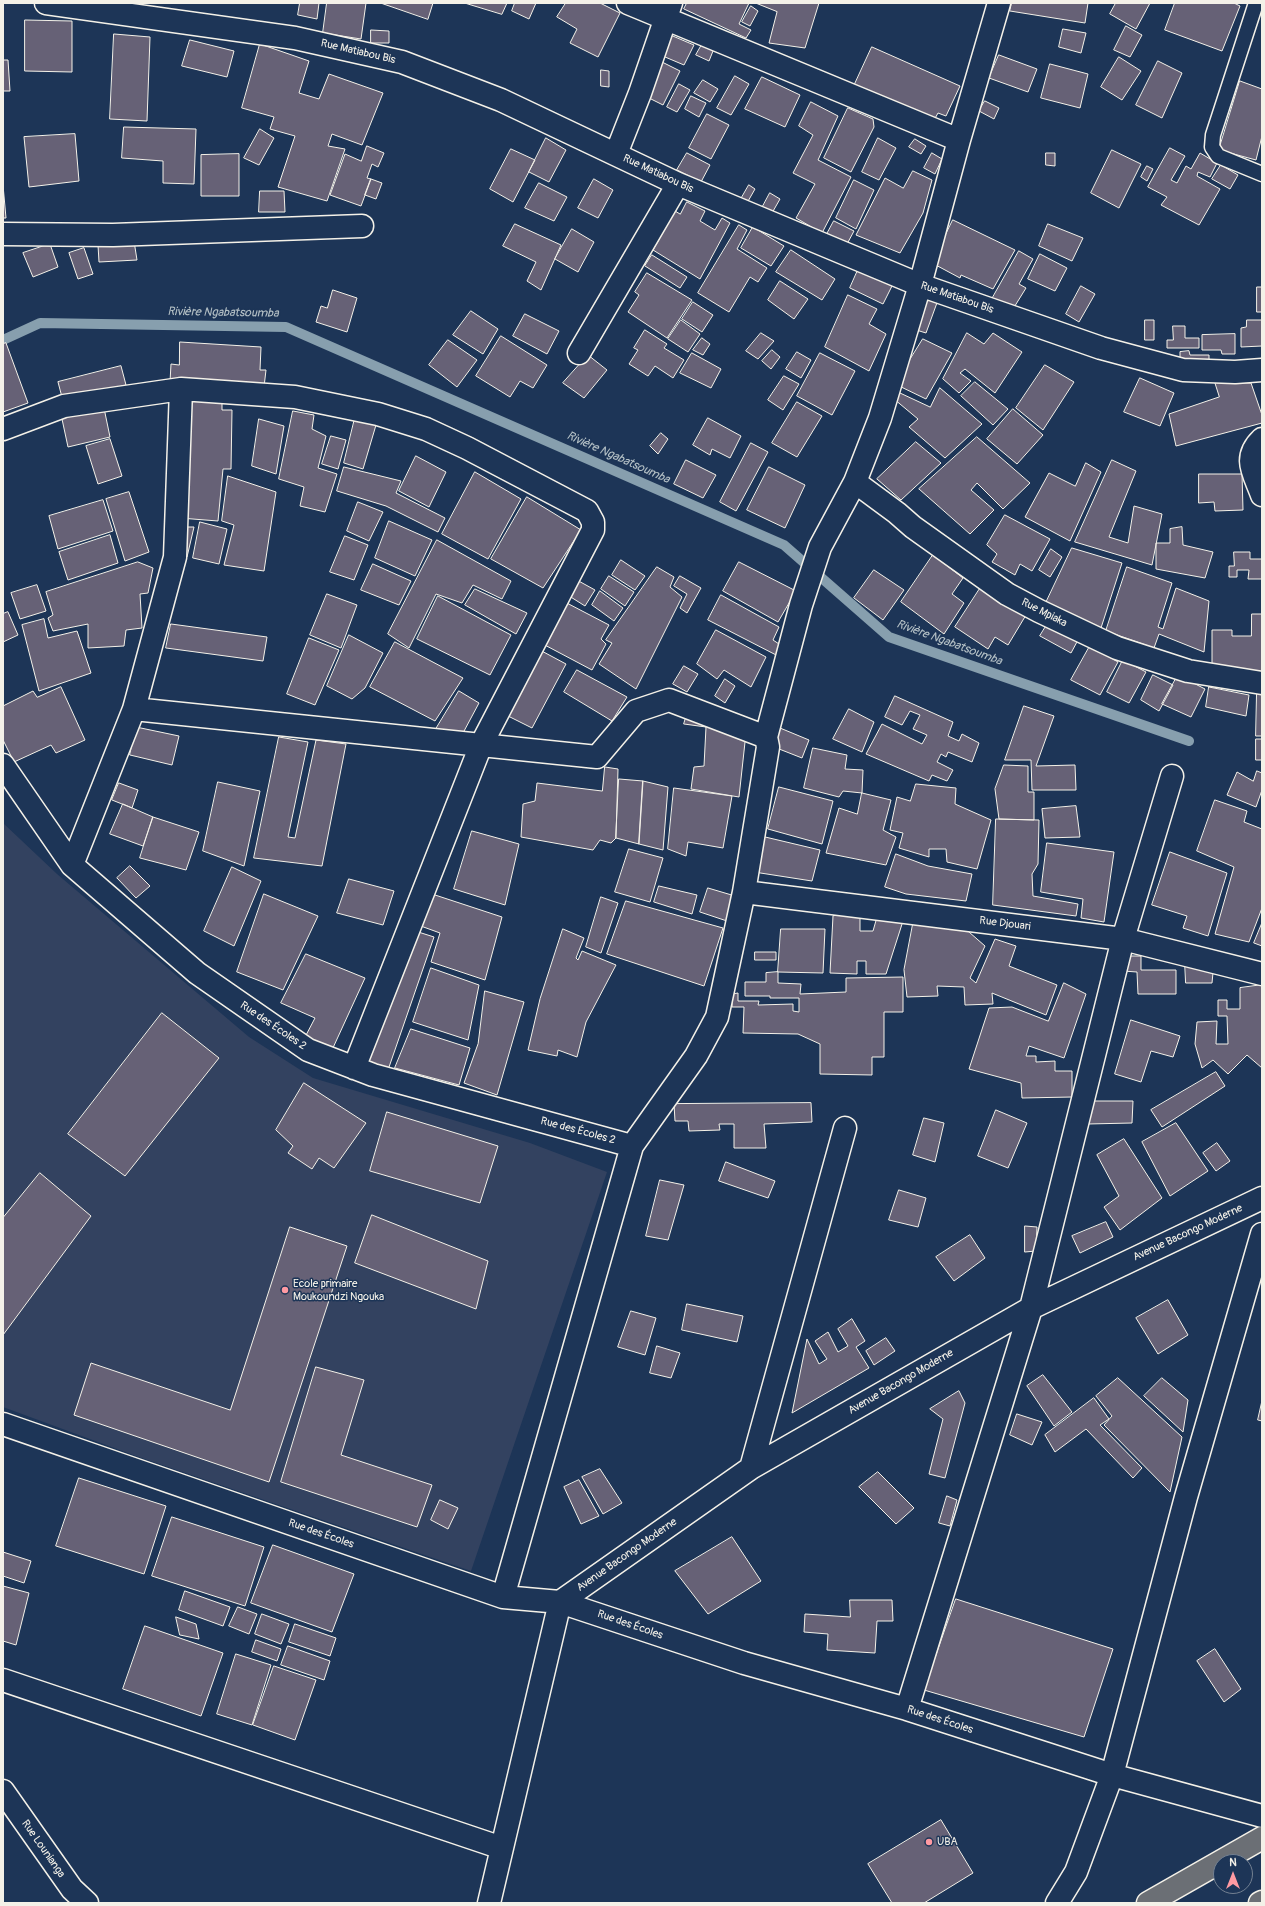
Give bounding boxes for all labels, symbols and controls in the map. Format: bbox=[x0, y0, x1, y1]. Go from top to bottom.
street label: Rue Matiabou Bis bbox=[319, 37, 397, 67]
street label: Rue Matiabou Bis bbox=[621, 152, 695, 196]
street label: Rue Matiabou Bis bbox=[919, 279, 995, 317]
water label: Rivière Ngabatsoumba bbox=[167, 305, 279, 321]
water label: Rivière Ngabatsoumba bbox=[564, 429, 672, 487]
street label: Rue Mpiaka bbox=[1019, 596, 1069, 630]
water label: Rivière Ngabatsoumba bbox=[894, 617, 1004, 669]
street label: Rue Djouari bbox=[979, 914, 1031, 934]
street label: Rue des Écoles 2 bbox=[237, 999, 309, 1053]
street label: Rue des Écoles 2 bbox=[539, 1115, 617, 1147]
street label: Avenue Bacongo Moderne bbox=[1131, 1202, 1245, 1264]
place label: Ecole primaire Moukoundzi Ngouka bbox=[293, 1277, 384, 1303]
marker: Ecole primaire Moukoundzi Ngouka bbox=[280, 1285, 290, 1295]
street label: Avenue Bacongo Moderne bbox=[846, 1346, 956, 1418]
street label: Avenue Bacongo Moderne bbox=[574, 1515, 680, 1595]
street label: Rue des Écoles bbox=[286, 1517, 356, 1551]
street label: Rue des Écoles bbox=[595, 1608, 665, 1642]
street label: Rue des Écoles bbox=[905, 1703, 975, 1737]
street label: Rue Lounianga bbox=[18, 1818, 68, 1880]
place label: UBA bbox=[937, 1835, 958, 1849]
marker: UBA bbox=[924, 1837, 934, 1847]
north arrow bbox=[1213, 1854, 1253, 1894]
text: N bbox=[1229, 1856, 1237, 1869]

